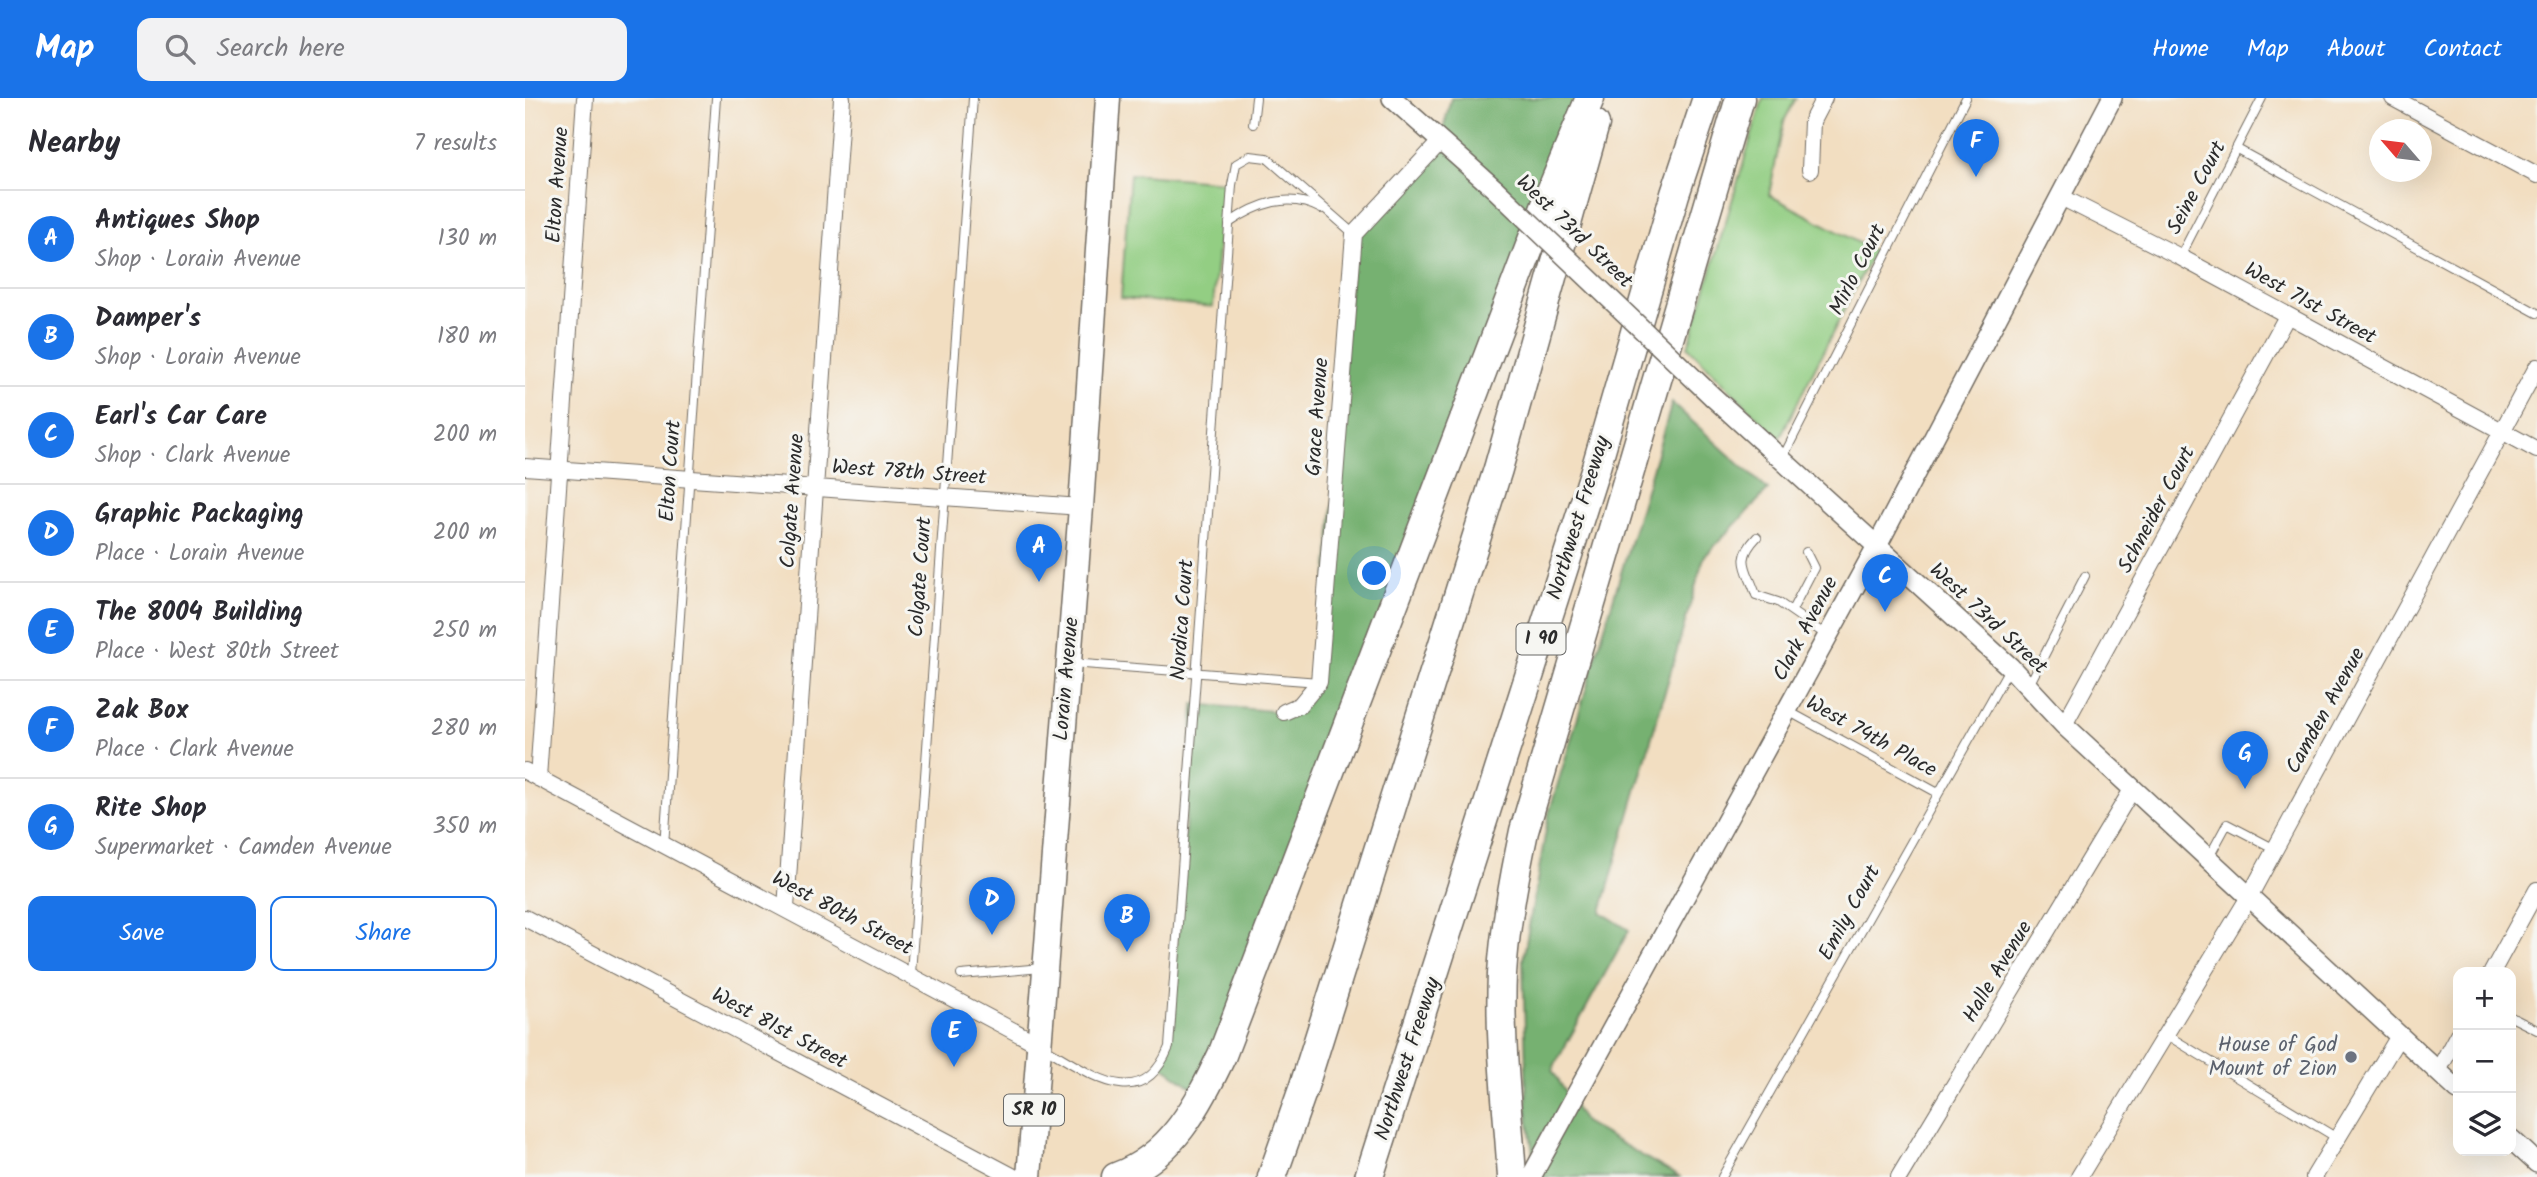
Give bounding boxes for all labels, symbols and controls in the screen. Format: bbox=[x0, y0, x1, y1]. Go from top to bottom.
search box bbox=[137, 18, 627, 81]
text: Map bbox=[35, 23, 95, 76]
text: Search here bbox=[217, 28, 345, 70]
icon: search bbox=[161, 30, 199, 68]
text: Home bbox=[2152, 30, 2209, 69]
text: Map bbox=[2247, 30, 2289, 69]
text: About bbox=[2327, 30, 2385, 69]
text: Contact bbox=[2423, 30, 2502, 69]
pin: F bbox=[1953, 119, 1999, 177]
north arrow bbox=[2369, 119, 2432, 182]
text: Nearby bbox=[28, 120, 120, 168]
street label: Elton Avenue bbox=[537, 125, 579, 244]
text: 7 results bbox=[414, 126, 497, 162]
street label: Seine Court bbox=[2159, 134, 2236, 241]
street label: West 73rd Street bbox=[1508, 167, 1641, 297]
text: Antiques Shop bbox=[95, 200, 260, 242]
street label: Mirlo Court bbox=[1821, 218, 1896, 322]
text: A bbox=[44, 221, 58, 257]
text: 130 m bbox=[438, 221, 497, 257]
text: Shop · Lorain Avenue bbox=[95, 242, 301, 278]
street label: West 71st Street bbox=[2238, 254, 2383, 354]
text: Damper's bbox=[95, 298, 201, 340]
text: B bbox=[44, 319, 58, 355]
text: 180 m bbox=[437, 319, 497, 355]
text: Shop · Lorain Avenue bbox=[95, 340, 301, 376]
street label: Grace Avenue bbox=[1297, 356, 1339, 477]
text: Earl's Car Care bbox=[95, 396, 267, 438]
text: C bbox=[44, 417, 58, 453]
text: 200 m bbox=[433, 417, 497, 453]
street label: Elton Court bbox=[651, 418, 691, 523]
street label: Colgate Avenue bbox=[772, 432, 814, 569]
street label: Northwest Freeway bbox=[1538, 432, 1620, 604]
text: Shop · Clark Avenue bbox=[95, 438, 290, 474]
street label: Schneider Court bbox=[2110, 440, 2205, 580]
street label: West 78th Street bbox=[831, 451, 988, 495]
text: Graphic Packaging bbox=[95, 494, 304, 536]
text: D bbox=[43, 515, 59, 551]
text: 200 m bbox=[433, 515, 497, 551]
street label: Colgate Court bbox=[900, 515, 942, 638]
pin: A bbox=[1016, 524, 1062, 582]
text: Place · Lorain Avenue bbox=[95, 536, 304, 572]
pin: C bbox=[1862, 554, 1908, 612]
street label: West 73rd Street bbox=[1921, 555, 2056, 684]
your location bbox=[1357, 556, 1391, 590]
street label: Nordica Court bbox=[1162, 558, 1204, 682]
street label: Clark Avenue bbox=[1765, 570, 1848, 687]
text: The 8004 Building bbox=[95, 592, 303, 634]
text: E bbox=[45, 613, 57, 649]
text: 250 m bbox=[432, 613, 497, 649]
street label: Lorain Avenue bbox=[1045, 615, 1089, 742]
road number: I 90 bbox=[1517, 624, 1565, 654]
text: Place · West 80th Street bbox=[95, 634, 339, 670]
street label: Camden Avenue bbox=[2278, 641, 2375, 780]
street label: West 74th Place bbox=[1799, 687, 1943, 787]
text: Zak Box bbox=[95, 690, 188, 732]
text: F bbox=[45, 711, 57, 747]
text: 280 m bbox=[431, 711, 497, 747]
pin: G bbox=[2222, 731, 2268, 789]
text: Place · Clark Avenue bbox=[95, 732, 294, 768]
text: Rite Shop bbox=[95, 788, 207, 830]
text: G bbox=[44, 809, 58, 845]
text: 350 m bbox=[432, 809, 497, 845]
text: Supermarket · Camden Avenue bbox=[95, 830, 392, 866]
street label: Emily Court bbox=[1810, 858, 1890, 967]
street label: West 80th Street bbox=[766, 863, 919, 965]
pin: D bbox=[969, 877, 1015, 935]
pin: B bbox=[1104, 894, 1150, 952]
button: Save bbox=[28, 896, 256, 971]
button: Share bbox=[270, 896, 497, 971]
street label: Halle Avenue bbox=[1955, 914, 2042, 1029]
map controls bbox=[2453, 967, 2516, 1156]
button: + bbox=[2453, 967, 2516, 1030]
street label: Northwest Freeway bbox=[1366, 973, 1450, 1145]
street label: West 81st Street bbox=[705, 979, 853, 1079]
pin: E bbox=[931, 1009, 977, 1067]
place label: House of God Mount of Zion bbox=[2209, 1029, 2338, 1086]
button: − bbox=[2453, 1030, 2516, 1093]
marker: House of God Mount of Zion bbox=[2343, 1049, 2359, 1065]
button: layers bbox=[2453, 1093, 2516, 1156]
road number: SR 10 bbox=[1004, 1094, 1064, 1126]

